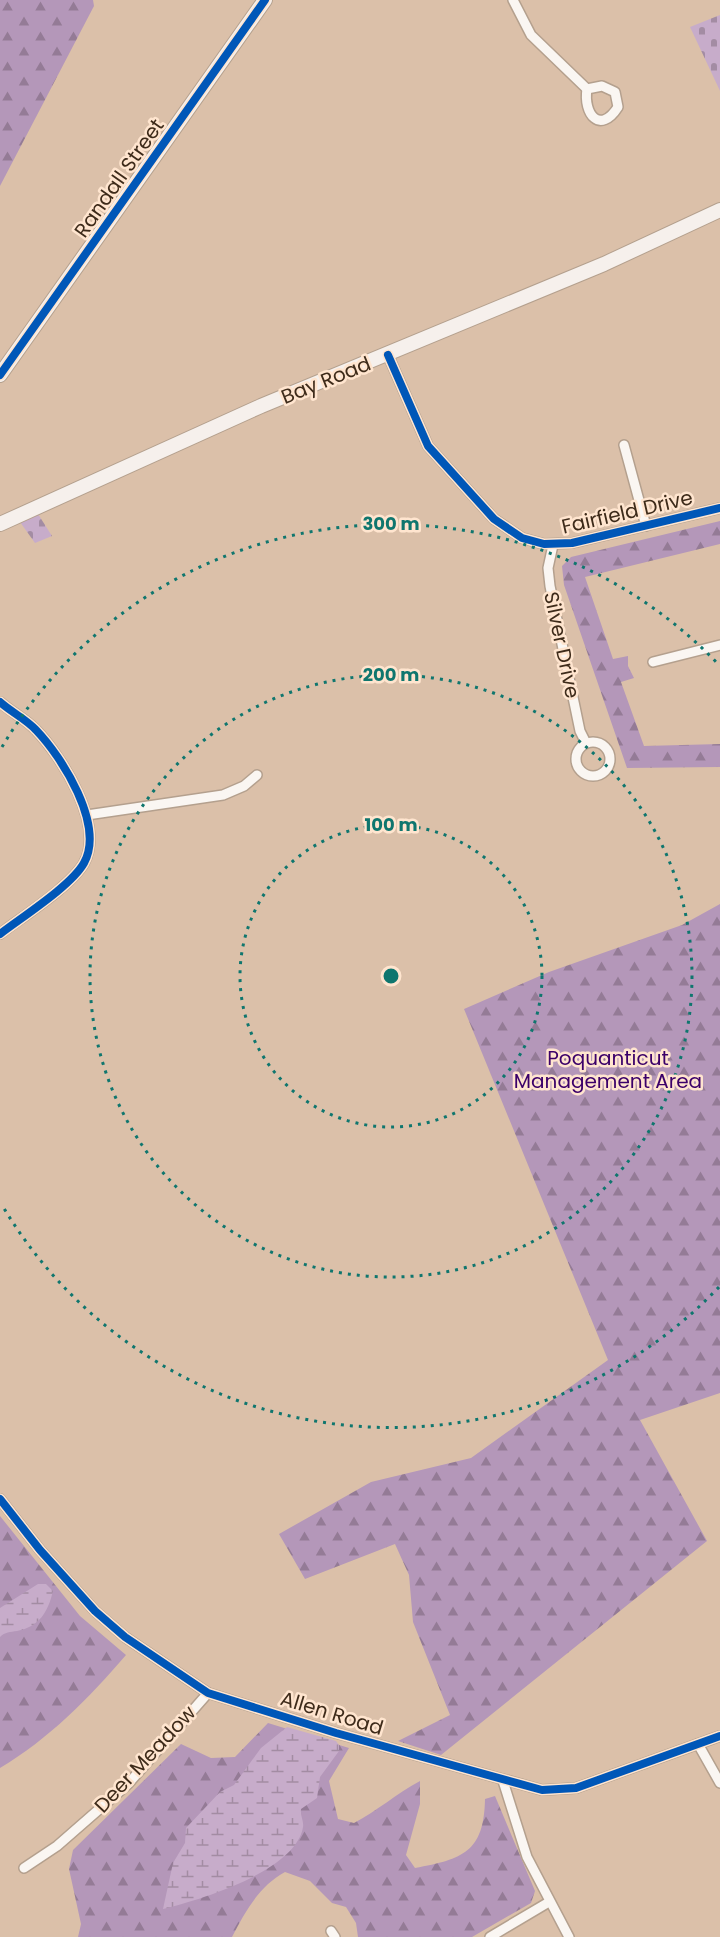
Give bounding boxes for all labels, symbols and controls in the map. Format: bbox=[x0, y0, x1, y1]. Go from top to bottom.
street label: Randall Street bbox=[68, 113, 170, 243]
street label: Bay Road bbox=[277, 349, 375, 411]
street label: Fairfield Drive bbox=[559, 483, 695, 541]
text: 300 m bbox=[362, 511, 420, 536]
street label: Silver Drive bbox=[537, 589, 587, 701]
text: 200 m bbox=[363, 662, 419, 687]
text: 100 m bbox=[364, 812, 418, 837]
centre of rings bbox=[381, 966, 401, 986]
park label: Poquanticut Management Area bbox=[514, 1044, 702, 1095]
street label: Allen Road bbox=[277, 1684, 387, 1742]
street label: Deer Meadow bbox=[88, 1699, 203, 1819]

